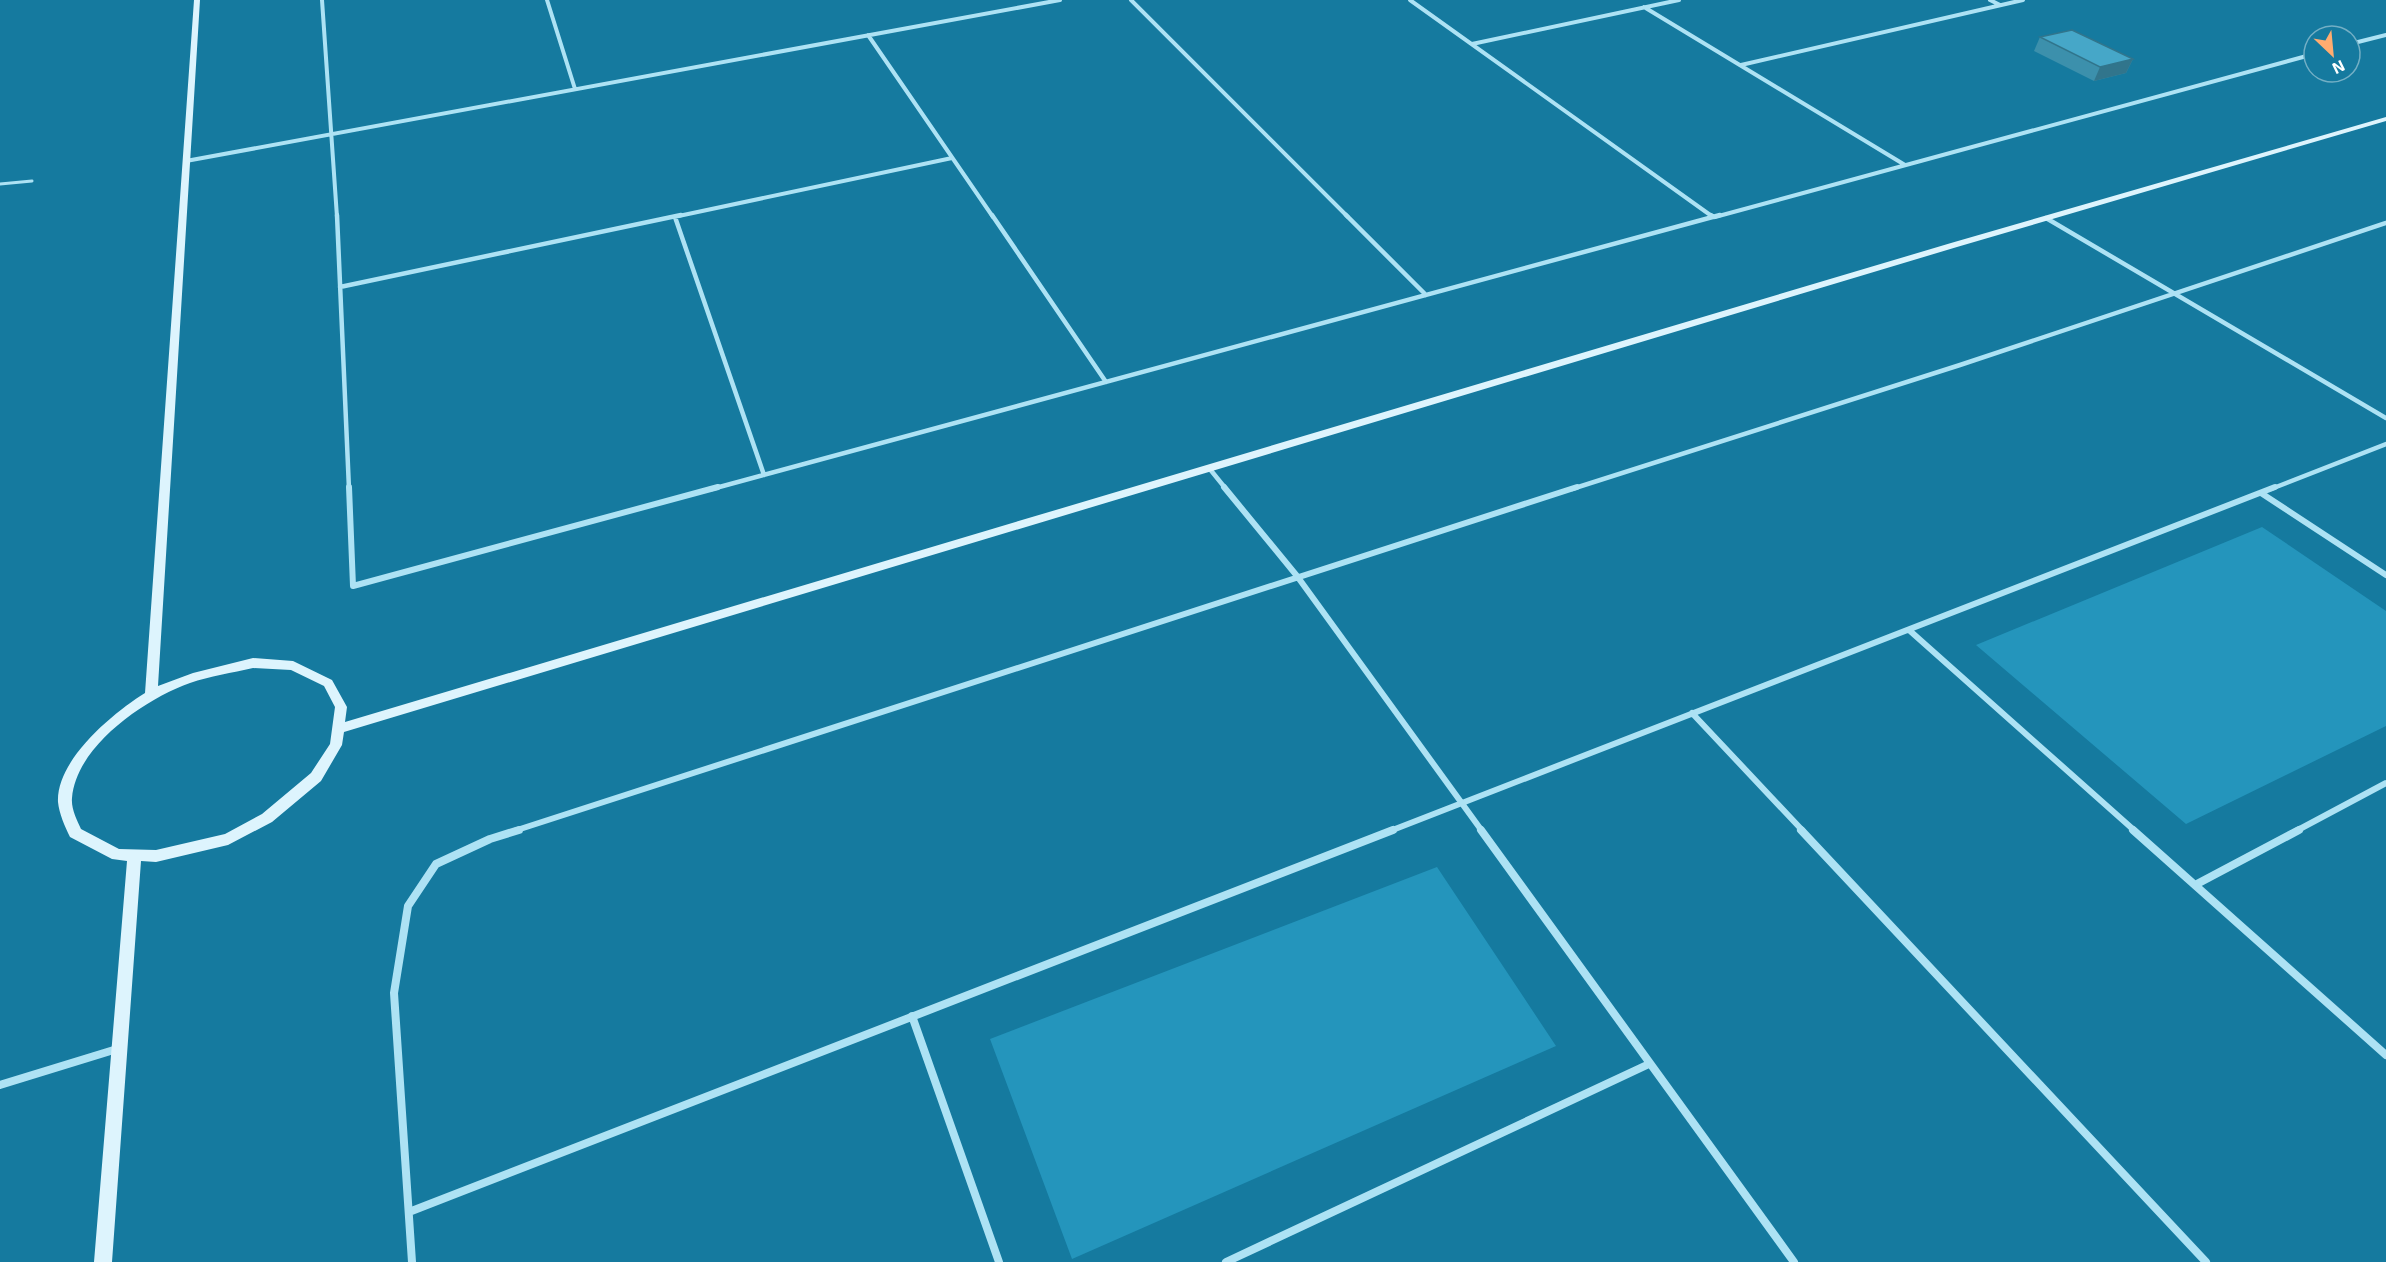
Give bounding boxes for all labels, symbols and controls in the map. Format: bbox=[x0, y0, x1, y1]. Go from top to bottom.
north arrow bbox=[2302, 24, 2362, 84]
text: N bbox=[2329, 57, 2348, 79]

